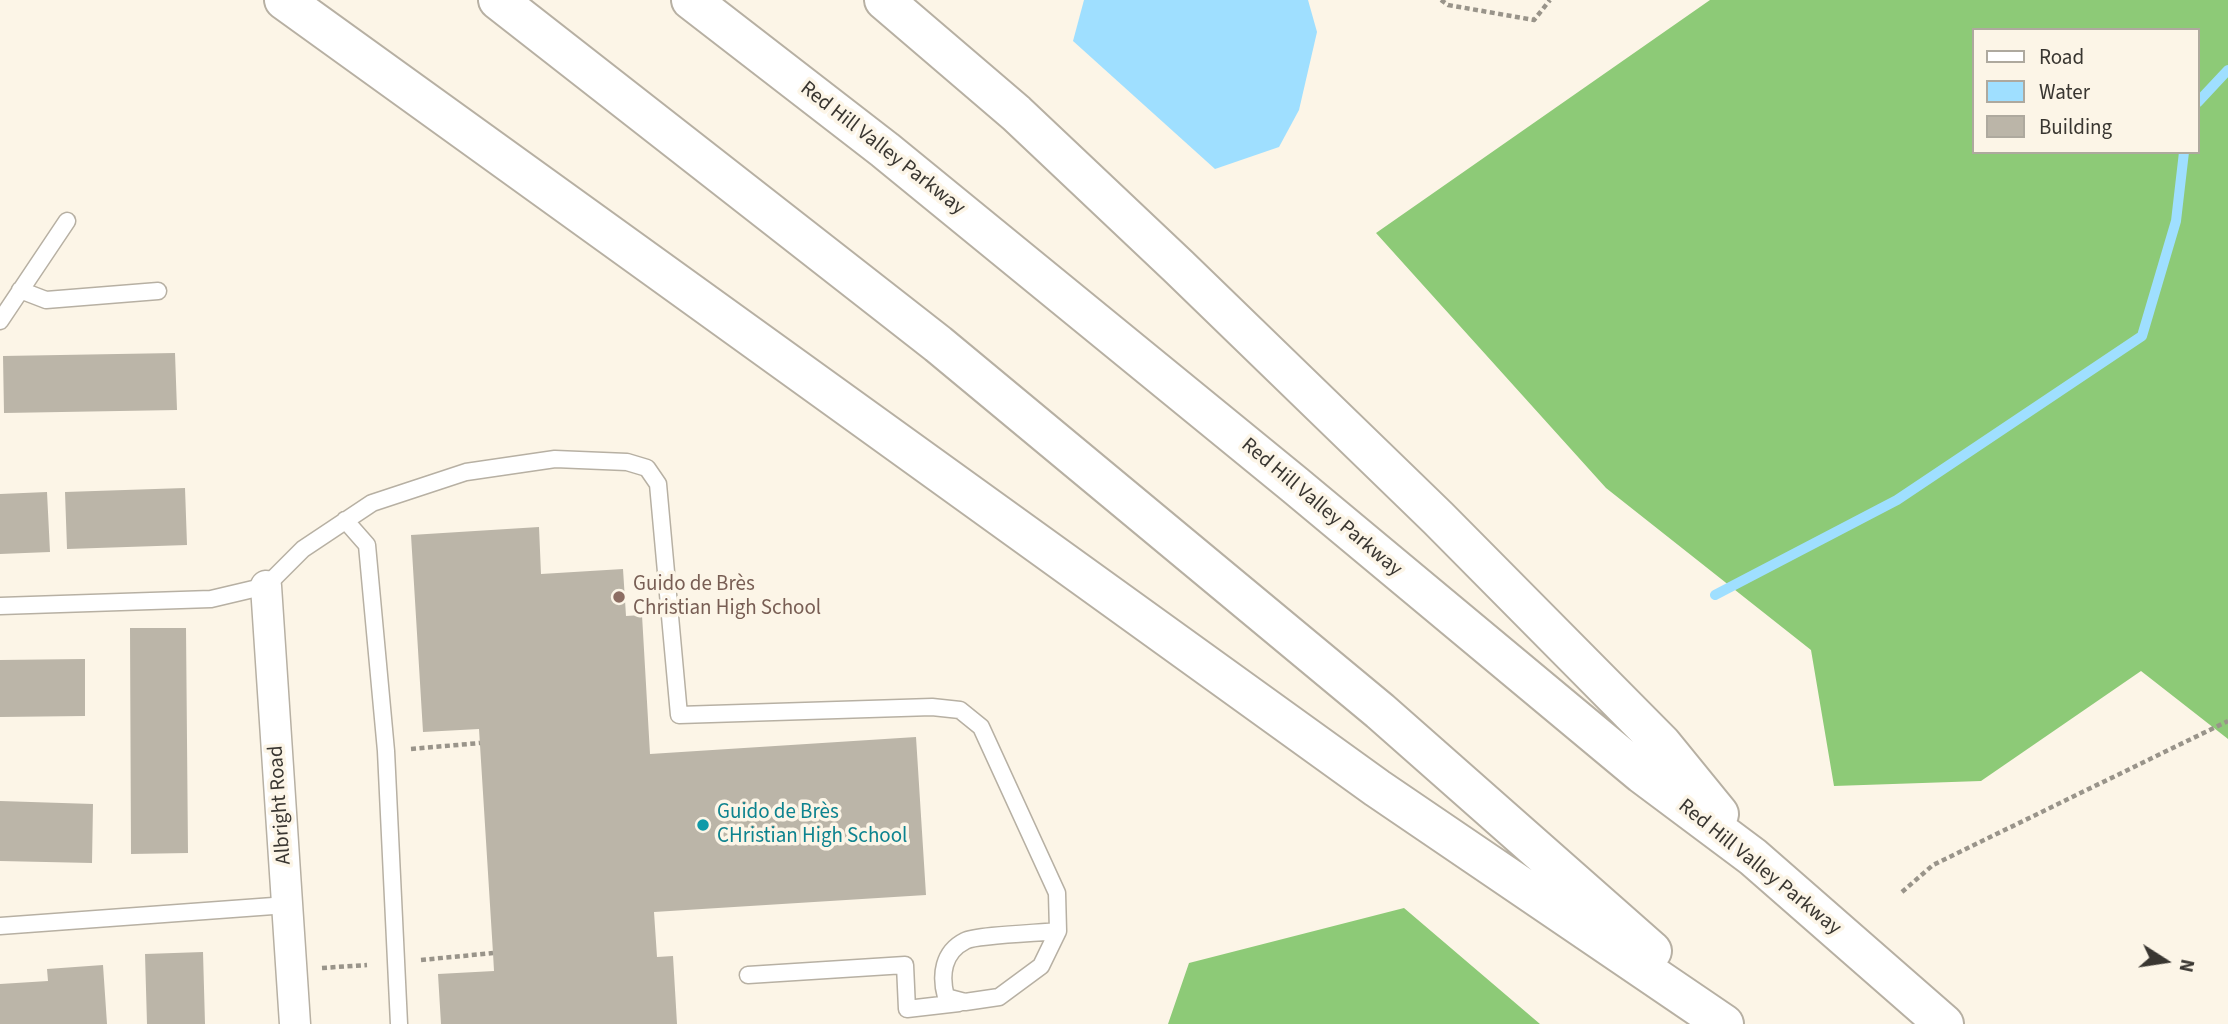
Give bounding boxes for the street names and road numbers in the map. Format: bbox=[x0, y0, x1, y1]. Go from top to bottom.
street label: Red Hill Valley Parkway bbox=[794, 77, 970, 221]
street label: Red Hill Valley Parkway bbox=[1235, 433, 1407, 583]
street label: Albright Road bbox=[264, 745, 298, 865]
street label: Red Hill Valley Parkway bbox=[1672, 794, 1846, 942]

